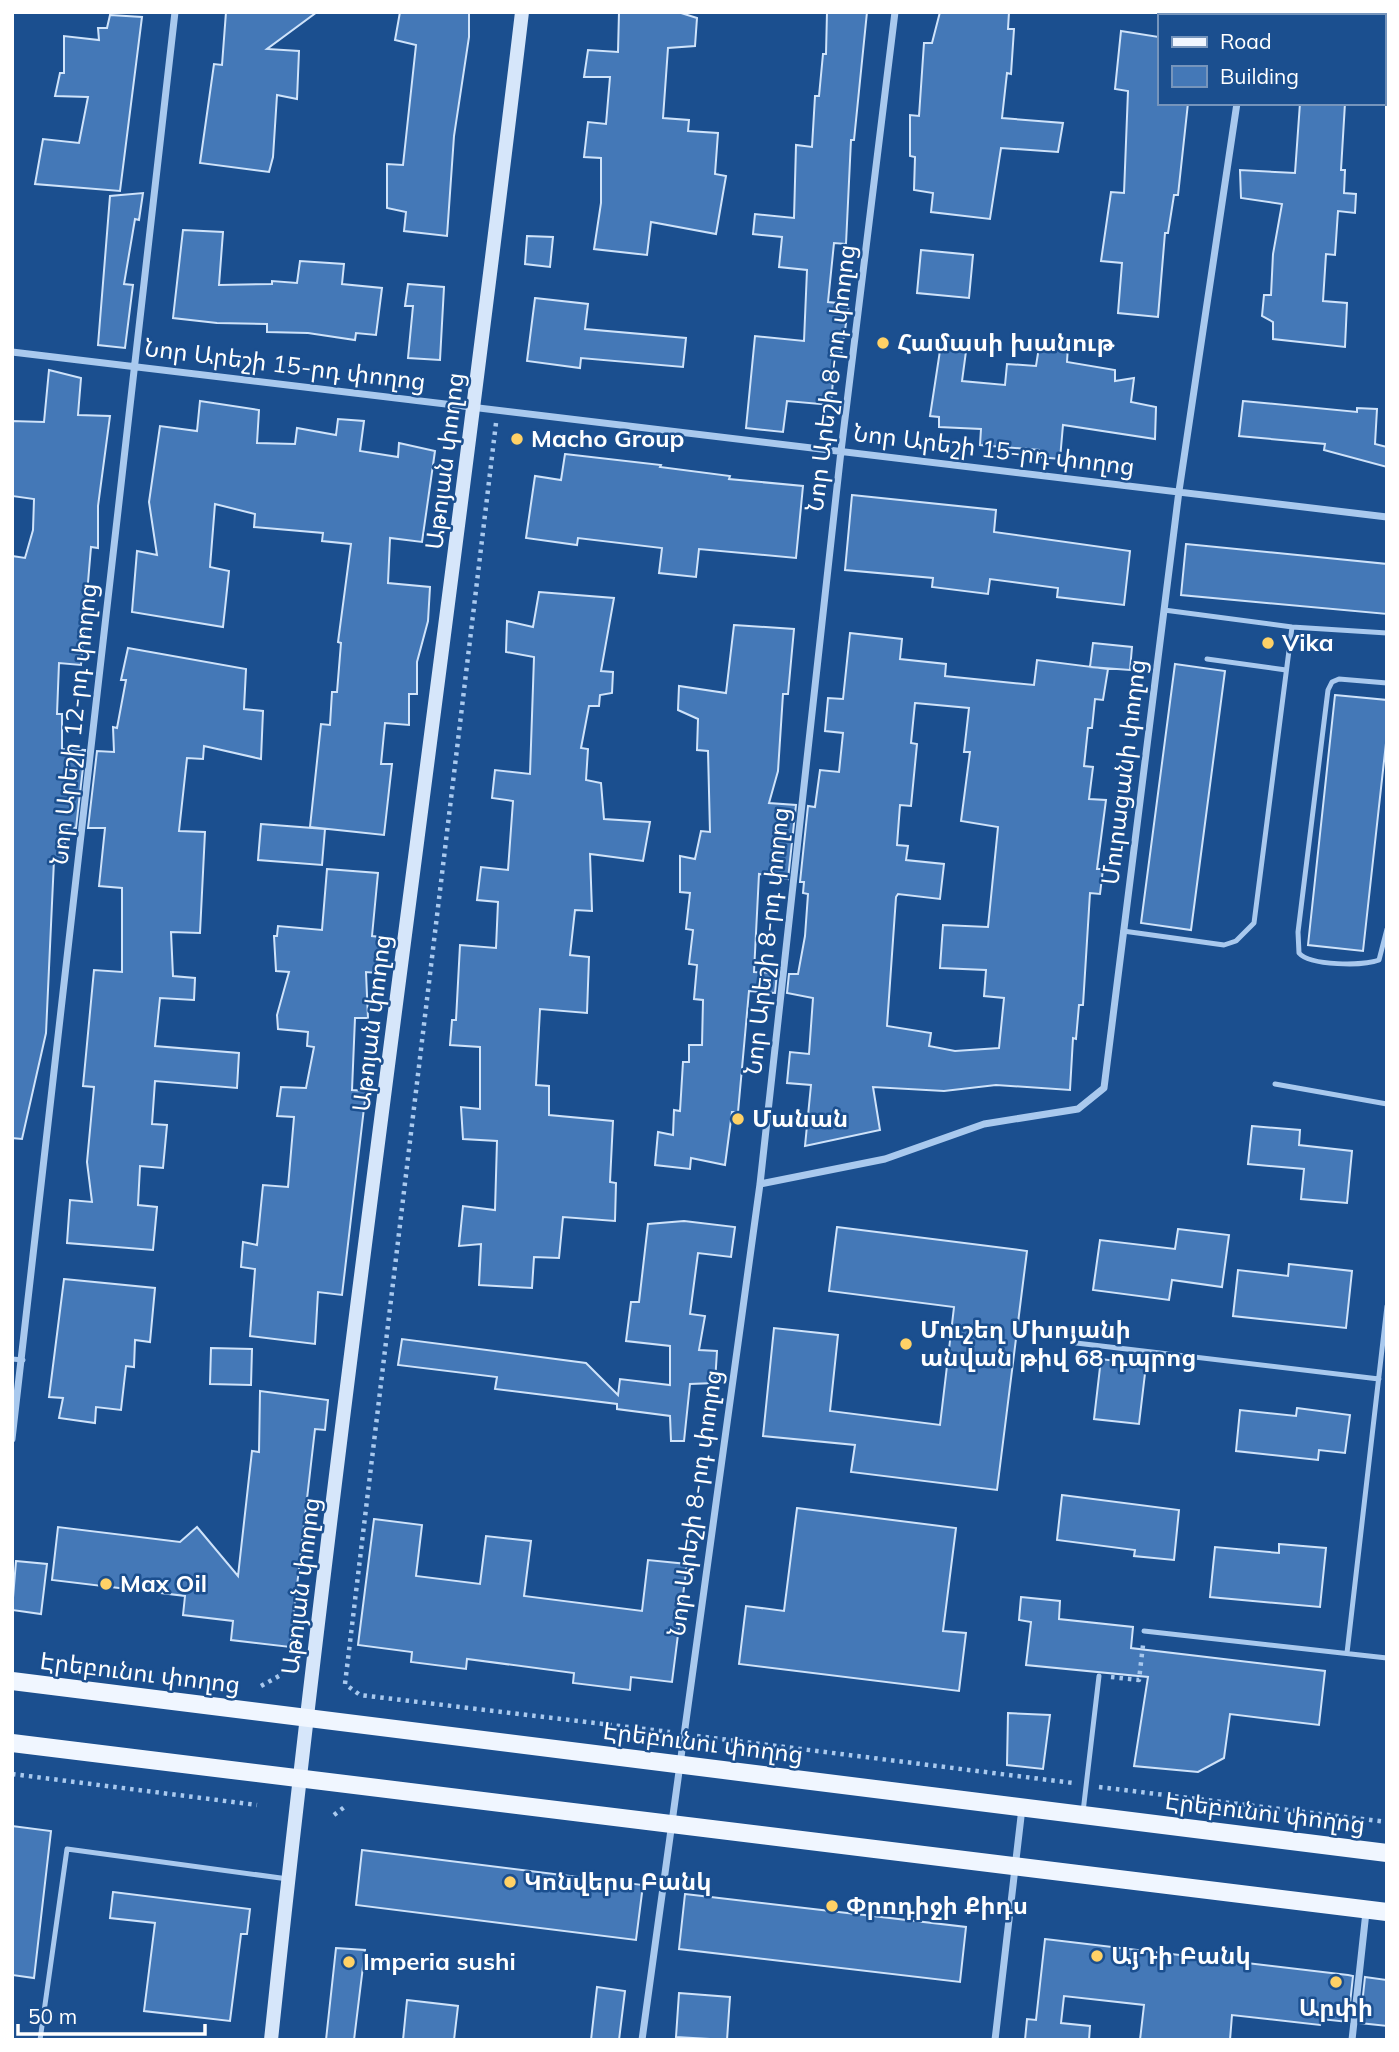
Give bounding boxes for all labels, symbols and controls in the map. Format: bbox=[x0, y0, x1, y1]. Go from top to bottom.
legend bbox=[1158, 14, 1385, 105]
text: Road bbox=[1220, 28, 1271, 54]
text: Building bbox=[1220, 63, 1299, 89]
street label: Նոր Արեշի 8-րդ փողոց bbox=[799, 243, 861, 513]
place label: Համասի խանութ bbox=[897, 327, 1115, 357]
street label: Նոր Արեշի 15-րդ փողոց bbox=[143, 332, 428, 396]
marker: Համասի խանութ bbox=[875, 335, 891, 351]
street label: Աթոյան փողոց bbox=[418, 370, 470, 551]
street label: Նոր Արեշի 15-րդ փողոց bbox=[852, 417, 1137, 481]
place label: Macho Group bbox=[531, 423, 685, 453]
marker: Macho Group bbox=[509, 431, 525, 447]
street label: Նոր Արեշի 12-րդ փողոց bbox=[43, 581, 103, 866]
place label: Vika bbox=[1281, 627, 1334, 657]
marker: Vika bbox=[1260, 635, 1276, 651]
street label: Մուրացանի փողոց bbox=[1094, 657, 1152, 886]
street label: Նոր Արեշի 8-րդ փողոց bbox=[737, 806, 795, 1076]
street label: Աթոյան փողոց bbox=[345, 932, 397, 1113]
place label: Մանան bbox=[752, 1103, 848, 1133]
marker: Մանան bbox=[730, 1111, 746, 1127]
place label: Մուշեղ Մխոյանի անվան թիվ 68 դպրոց bbox=[920, 1314, 1197, 1372]
marker: Մուշեղ Մխոյանի անվան թիվ 68 դպրոց bbox=[898, 1336, 914, 1352]
street label: Նոր Արեշի 8-րդ փողոց bbox=[660, 1368, 728, 1638]
street label: Աթոյան փողոց bbox=[274, 1495, 326, 1676]
place label: Max Oil bbox=[120, 1568, 207, 1598]
marker: Max Oil bbox=[98, 1576, 114, 1592]
street label: Էրեբունու փողոց bbox=[38, 1645, 242, 1699]
street label: Էրեբունու փողոց bbox=[601, 1715, 805, 1769]
street label: Էրեբունու փողոց bbox=[1163, 1785, 1367, 1839]
place label: Կոնվերս Բանկ bbox=[524, 1866, 712, 1896]
marker: Կոնվերս Բանկ bbox=[502, 1874, 518, 1890]
place label: Փրոդիջի Քիդս bbox=[846, 1890, 1028, 1920]
marker: Փրոդիջի Քիդս bbox=[824, 1898, 840, 1914]
place label: ԱյԴի Բանկ bbox=[1111, 1940, 1251, 1970]
place label: Imperia sushi bbox=[363, 1946, 516, 1976]
marker: ԱյԴի Բանկ bbox=[1089, 1948, 1105, 1964]
marker: Imperia sushi bbox=[341, 1954, 357, 1970]
marker: Արփի bbox=[1328, 1974, 1344, 1990]
place label: Արփի bbox=[1299, 1992, 1373, 2022]
scale bar bbox=[18, 1993, 205, 2037]
text: 50 m bbox=[28, 2003, 77, 2029]

